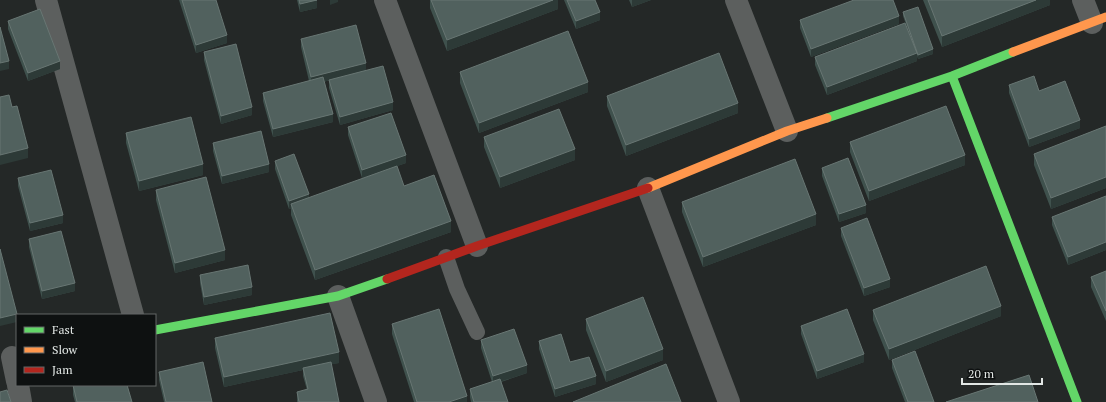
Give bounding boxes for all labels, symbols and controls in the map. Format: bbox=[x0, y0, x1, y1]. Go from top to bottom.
legend bbox=[16, 314, 156, 386]
text: Fast bbox=[52, 322, 75, 337]
text: Slow bbox=[52, 342, 78, 357]
scale bar bbox=[962, 360, 1042, 386]
text: Jam bbox=[52, 362, 73, 377]
text: 20 m bbox=[968, 366, 995, 381]

